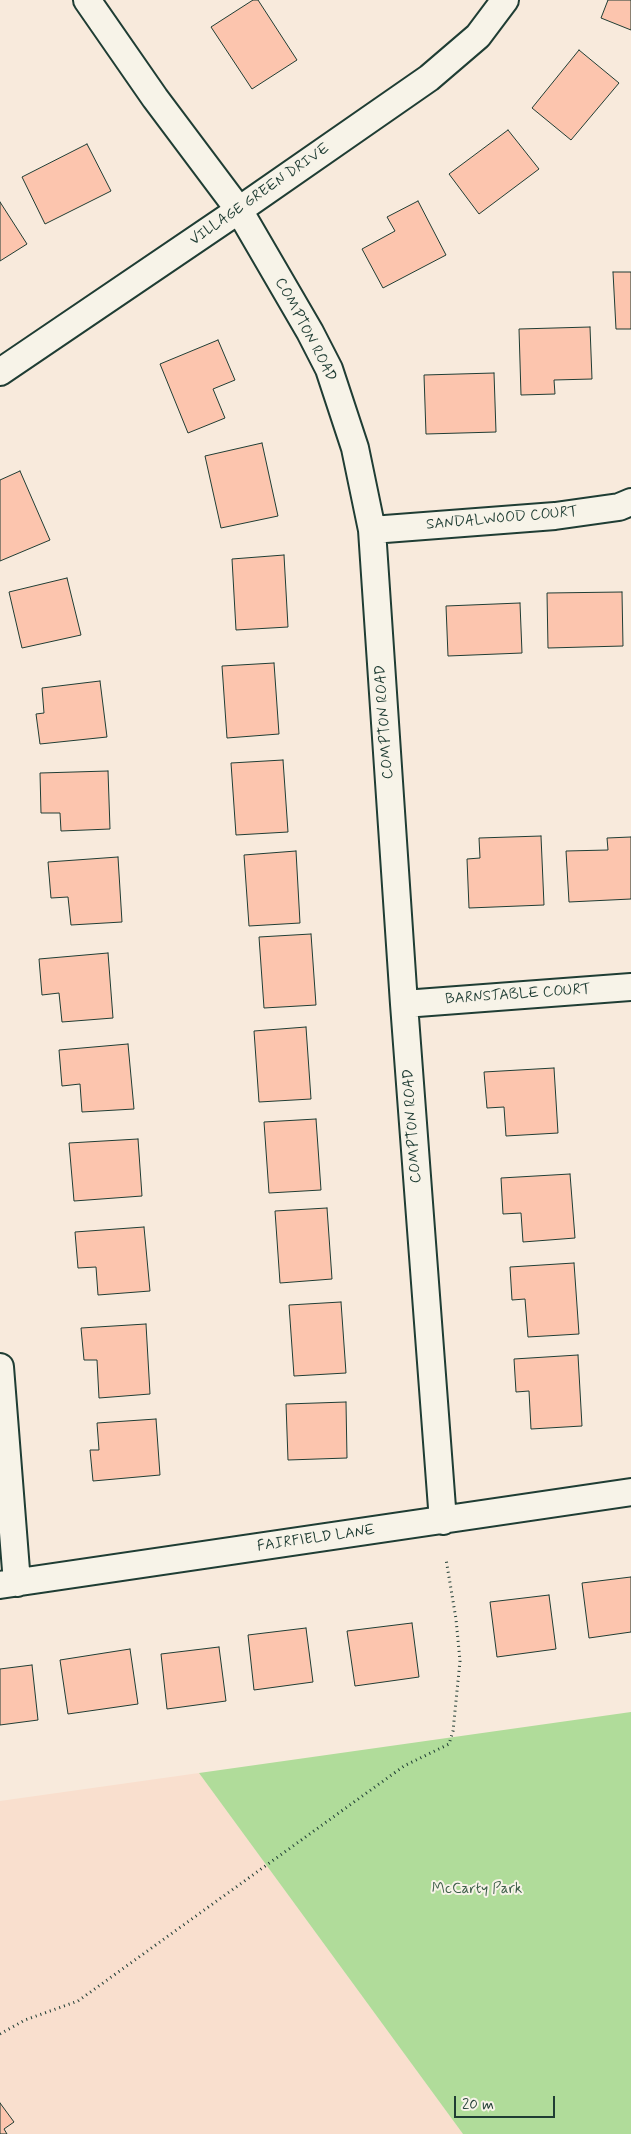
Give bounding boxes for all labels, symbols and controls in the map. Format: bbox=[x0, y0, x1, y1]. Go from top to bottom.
street label: VILLAGE GREEN DRIVE bbox=[187, 140, 333, 250]
street label: COMPTON ROAD bbox=[270, 275, 340, 385]
street label: SANDALWOOD COURT bbox=[425, 503, 579, 535]
street label: COMPTON ROAD bbox=[372, 664, 398, 780]
street label: BARNSTABLE COURT bbox=[445, 981, 591, 1009]
street label: COMPTON ROAD bbox=[400, 1068, 426, 1184]
street label: FAIRFIELD LANE bbox=[256, 1522, 376, 1556]
park label: McCarty Park bbox=[432, 1881, 522, 1899]
scale bar bbox=[456, 2086, 557, 2118]
text: 20 m bbox=[462, 2095, 494, 2115]

